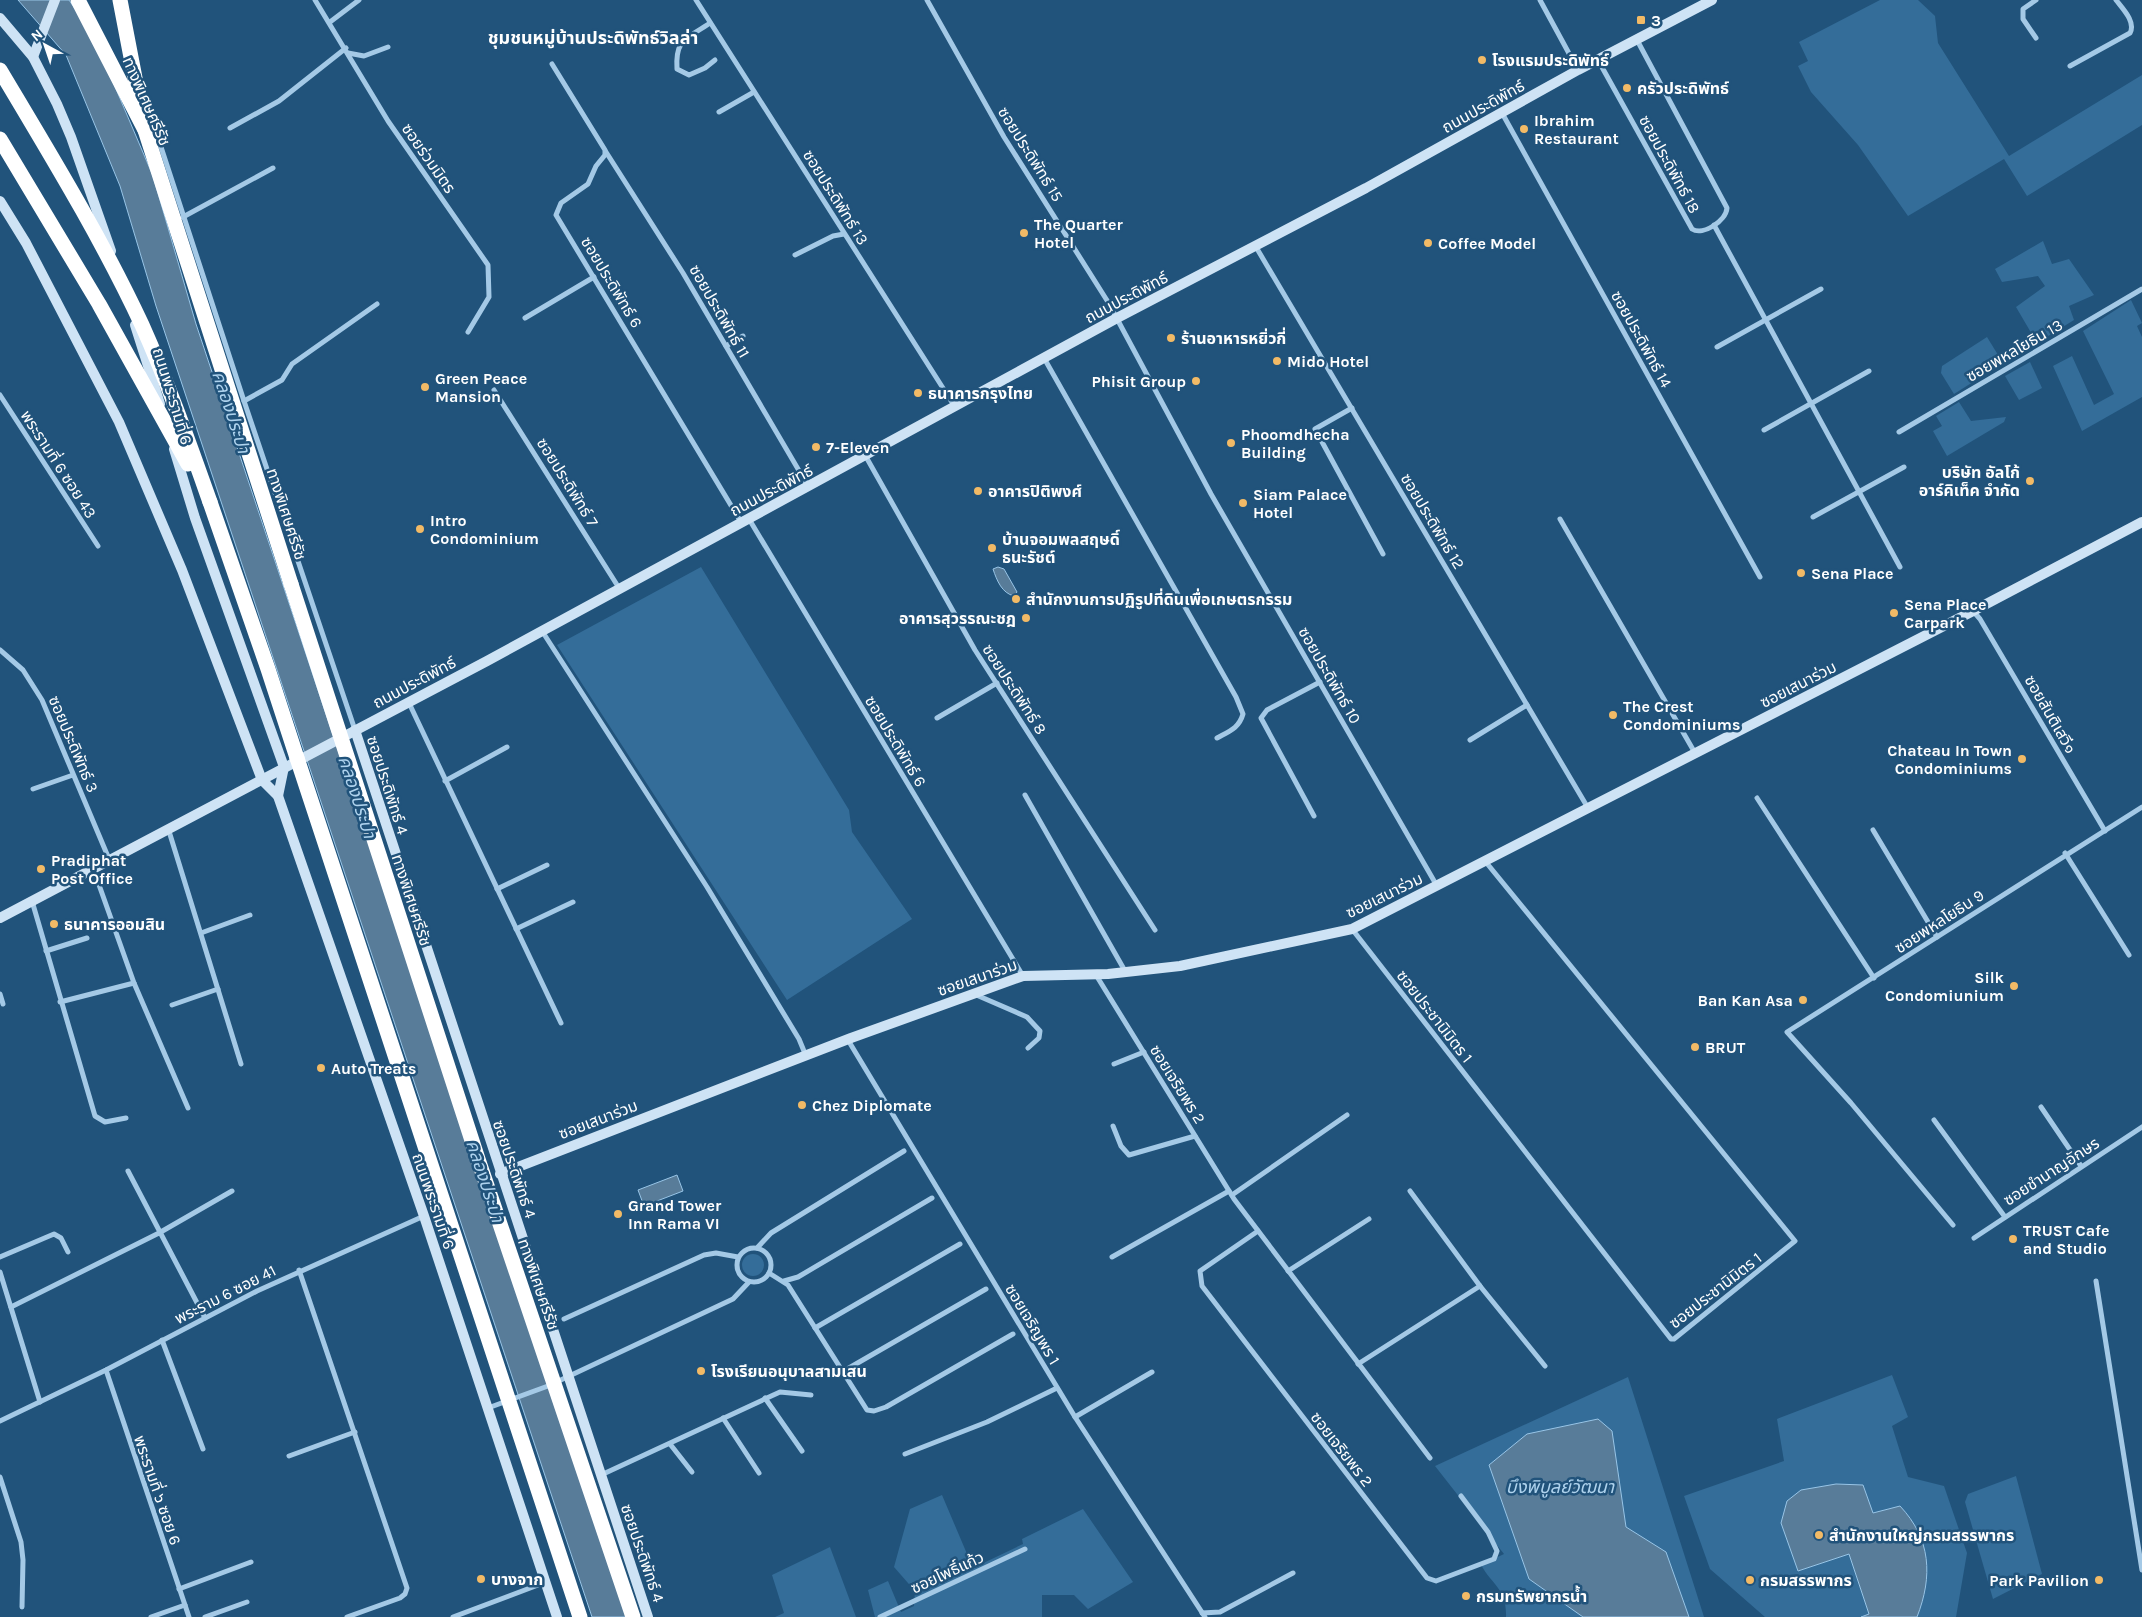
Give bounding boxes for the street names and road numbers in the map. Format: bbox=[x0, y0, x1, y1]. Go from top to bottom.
street label: ทางพิเศษศรีรัช bbox=[118, 54, 175, 149]
street label: ถนนประดิพัทธ์ bbox=[1439, 76, 1528, 137]
street label: ซอยประดิพัทธ์ 15 bbox=[994, 103, 1067, 205]
street label: ซอยประดิพัทธ์ 18 bbox=[1635, 112, 1704, 216]
street label: ซอยร่วมมิตร bbox=[398, 120, 460, 197]
street label: ซอยประดิพัทธ์ 13 bbox=[799, 146, 872, 248]
street label: ซอยประดิพัทธ์ 6 bbox=[577, 233, 646, 331]
street label: ซอยประดิพัทธ์ 11 bbox=[685, 261, 754, 361]
street label: ถนนประดิพัทธ์ bbox=[1081, 267, 1171, 327]
street label: ซอยประดิพัทธ์ 14 bbox=[1607, 287, 1676, 391]
street label: ซอยพหลโยธิน 13 bbox=[1963, 315, 2066, 386]
street label: ถนนพระรามที่ 6 bbox=[149, 345, 198, 447]
street label: พระรามที่ 6 ซอย 43 bbox=[17, 406, 102, 522]
street label: ซอยประดิพัทธ์ 7 bbox=[533, 434, 603, 531]
street label: ถนนประดิพัทธ์ bbox=[726, 460, 816, 520]
street label: ทางพิเศษศรีรัช bbox=[263, 466, 310, 562]
street label: ซอยประดิพัทธ์ 12 bbox=[1397, 470, 1469, 573]
street label: ซอยประดิพัทธ์ 10 bbox=[1294, 624, 1365, 727]
street label: ซอยประดิพัทธ์ 8 bbox=[978, 641, 1051, 738]
street label: ถนนประดิพัทธ์ bbox=[369, 652, 459, 712]
street label: ซอยเสนาร่วม bbox=[1757, 657, 1840, 712]
street label: ซอยสันติเสวี๑ bbox=[2021, 672, 2081, 757]
street label: ซอยประดิพัทธ์ 6 bbox=[861, 692, 930, 790]
street label: ซอยประดิพัทธ์ 3 bbox=[45, 693, 102, 795]
street label: ซอยประดิพัทธ์ 4 bbox=[363, 733, 412, 837]
street label: ทางพิเศษศรีรัช bbox=[388, 852, 435, 948]
street label: ซอยเสนาร่วม bbox=[1343, 869, 1426, 922]
street label: ซอยพหลโยธิน 9 bbox=[1891, 885, 1988, 957]
street label: ซอยเสนาร่วม bbox=[935, 955, 1020, 1000]
street label: ซอยประชานิมิตร 1 bbox=[1392, 966, 1477, 1066]
street label: ซอยเจริยพร 2 bbox=[1146, 1041, 1209, 1127]
street label: ซอยเสนาร่วม bbox=[556, 1096, 640, 1143]
street label: ซอยประดิพัทธ์ 4 bbox=[489, 1118, 540, 1221]
street label: ซอยชำนาญอักษร bbox=[2000, 1133, 2103, 1209]
street label: ถนนพระรามที่ 6 bbox=[408, 1150, 461, 1252]
street label: ทางพิเศษศรีรัช bbox=[514, 1236, 563, 1332]
street label: ซอยประชานิมิตร 1 bbox=[1665, 1248, 1765, 1333]
street label: พระราม 6 ซอย 41 bbox=[172, 1261, 279, 1328]
street label: ซอยเจริญพร 1 bbox=[1001, 1280, 1064, 1368]
street label: ซอยเจริยพร 2 bbox=[1307, 1408, 1377, 1490]
street label: พระรามที่ ๖ ซอย 6 bbox=[130, 1432, 187, 1547]
street label: ซอยประดิพัทธ์ 4 bbox=[617, 1502, 668, 1605]
street label: ซอยโพธิ์แก้ว bbox=[908, 1547, 987, 1598]

